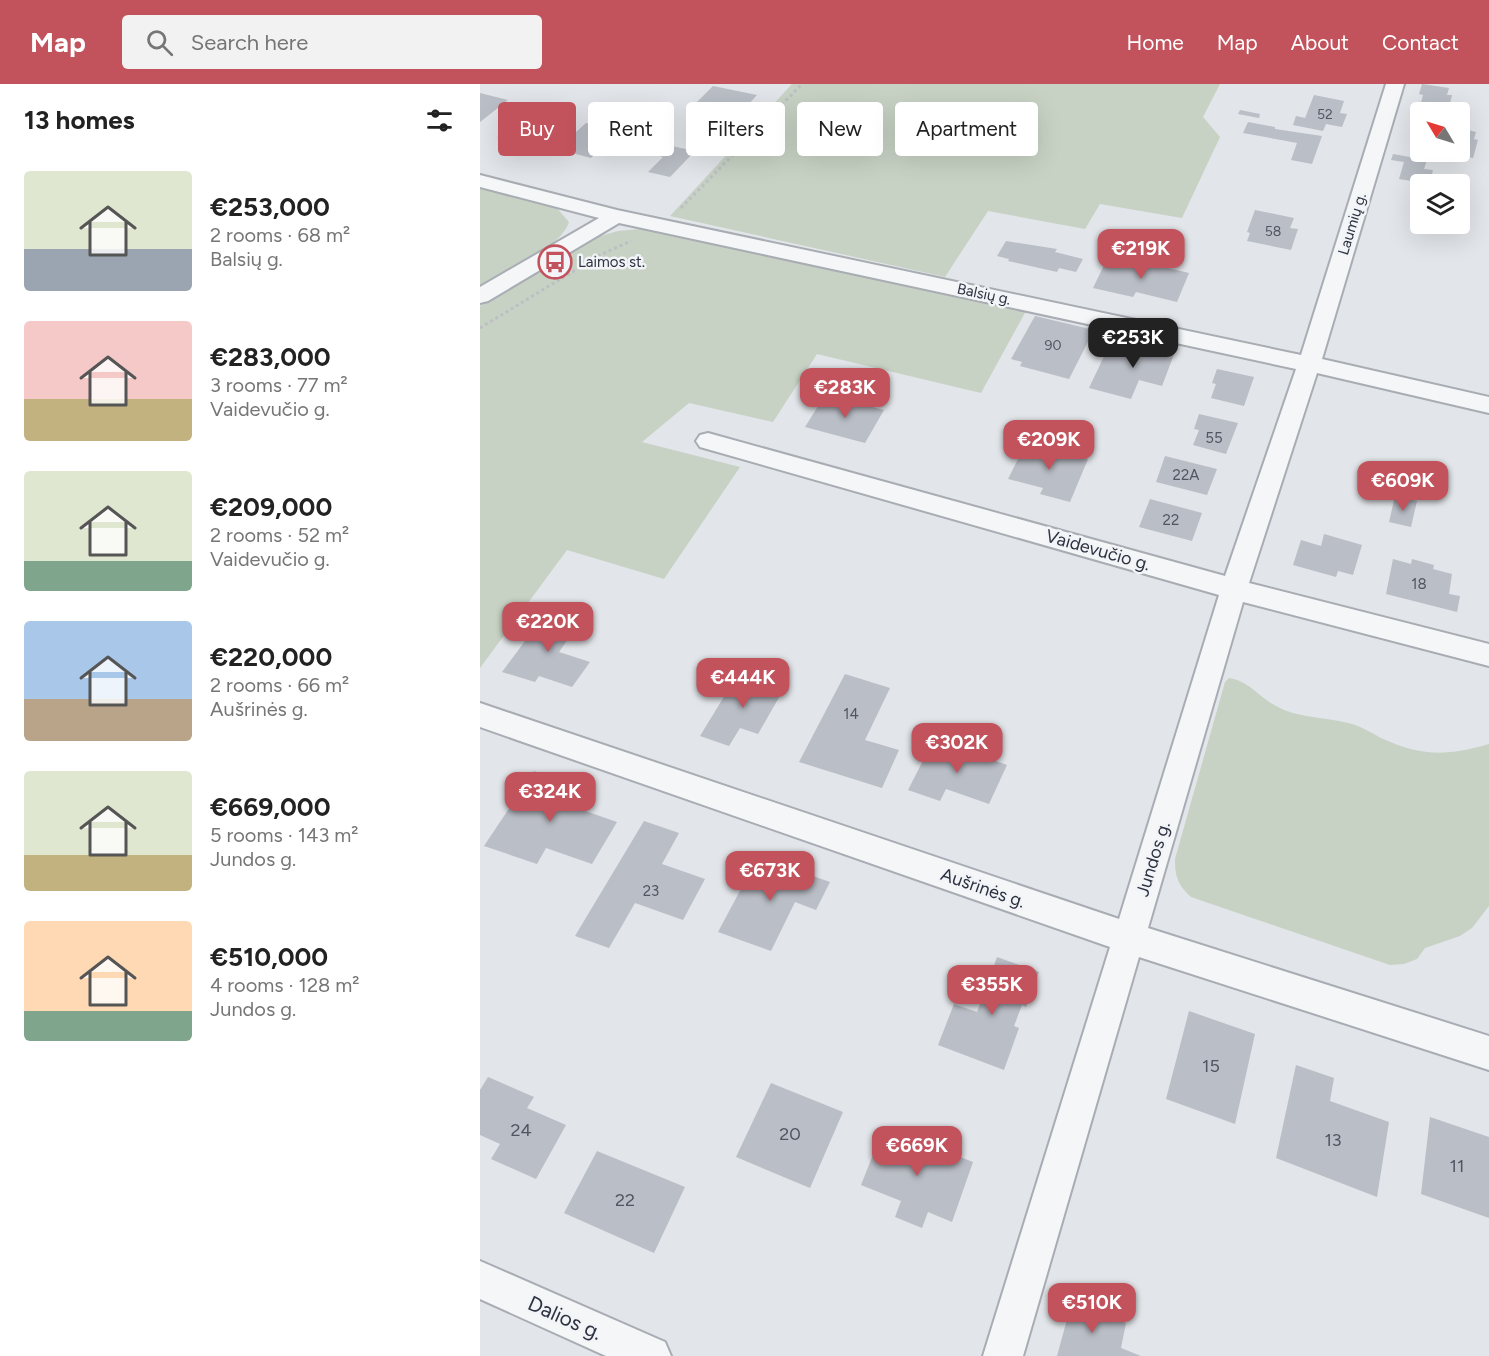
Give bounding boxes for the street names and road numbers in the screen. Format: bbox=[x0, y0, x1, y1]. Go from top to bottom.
street label: Laumių g. bbox=[1334, 191, 1370, 257]
street label: Balsių g. bbox=[955, 280, 1013, 308]
street label: Vaidevučio g. bbox=[1043, 525, 1153, 575]
street label: Jundos g. bbox=[1131, 819, 1175, 899]
street label: Aušrinės g. bbox=[938, 863, 1028, 913]
street label: Dalios g. bbox=[524, 1290, 606, 1345]

